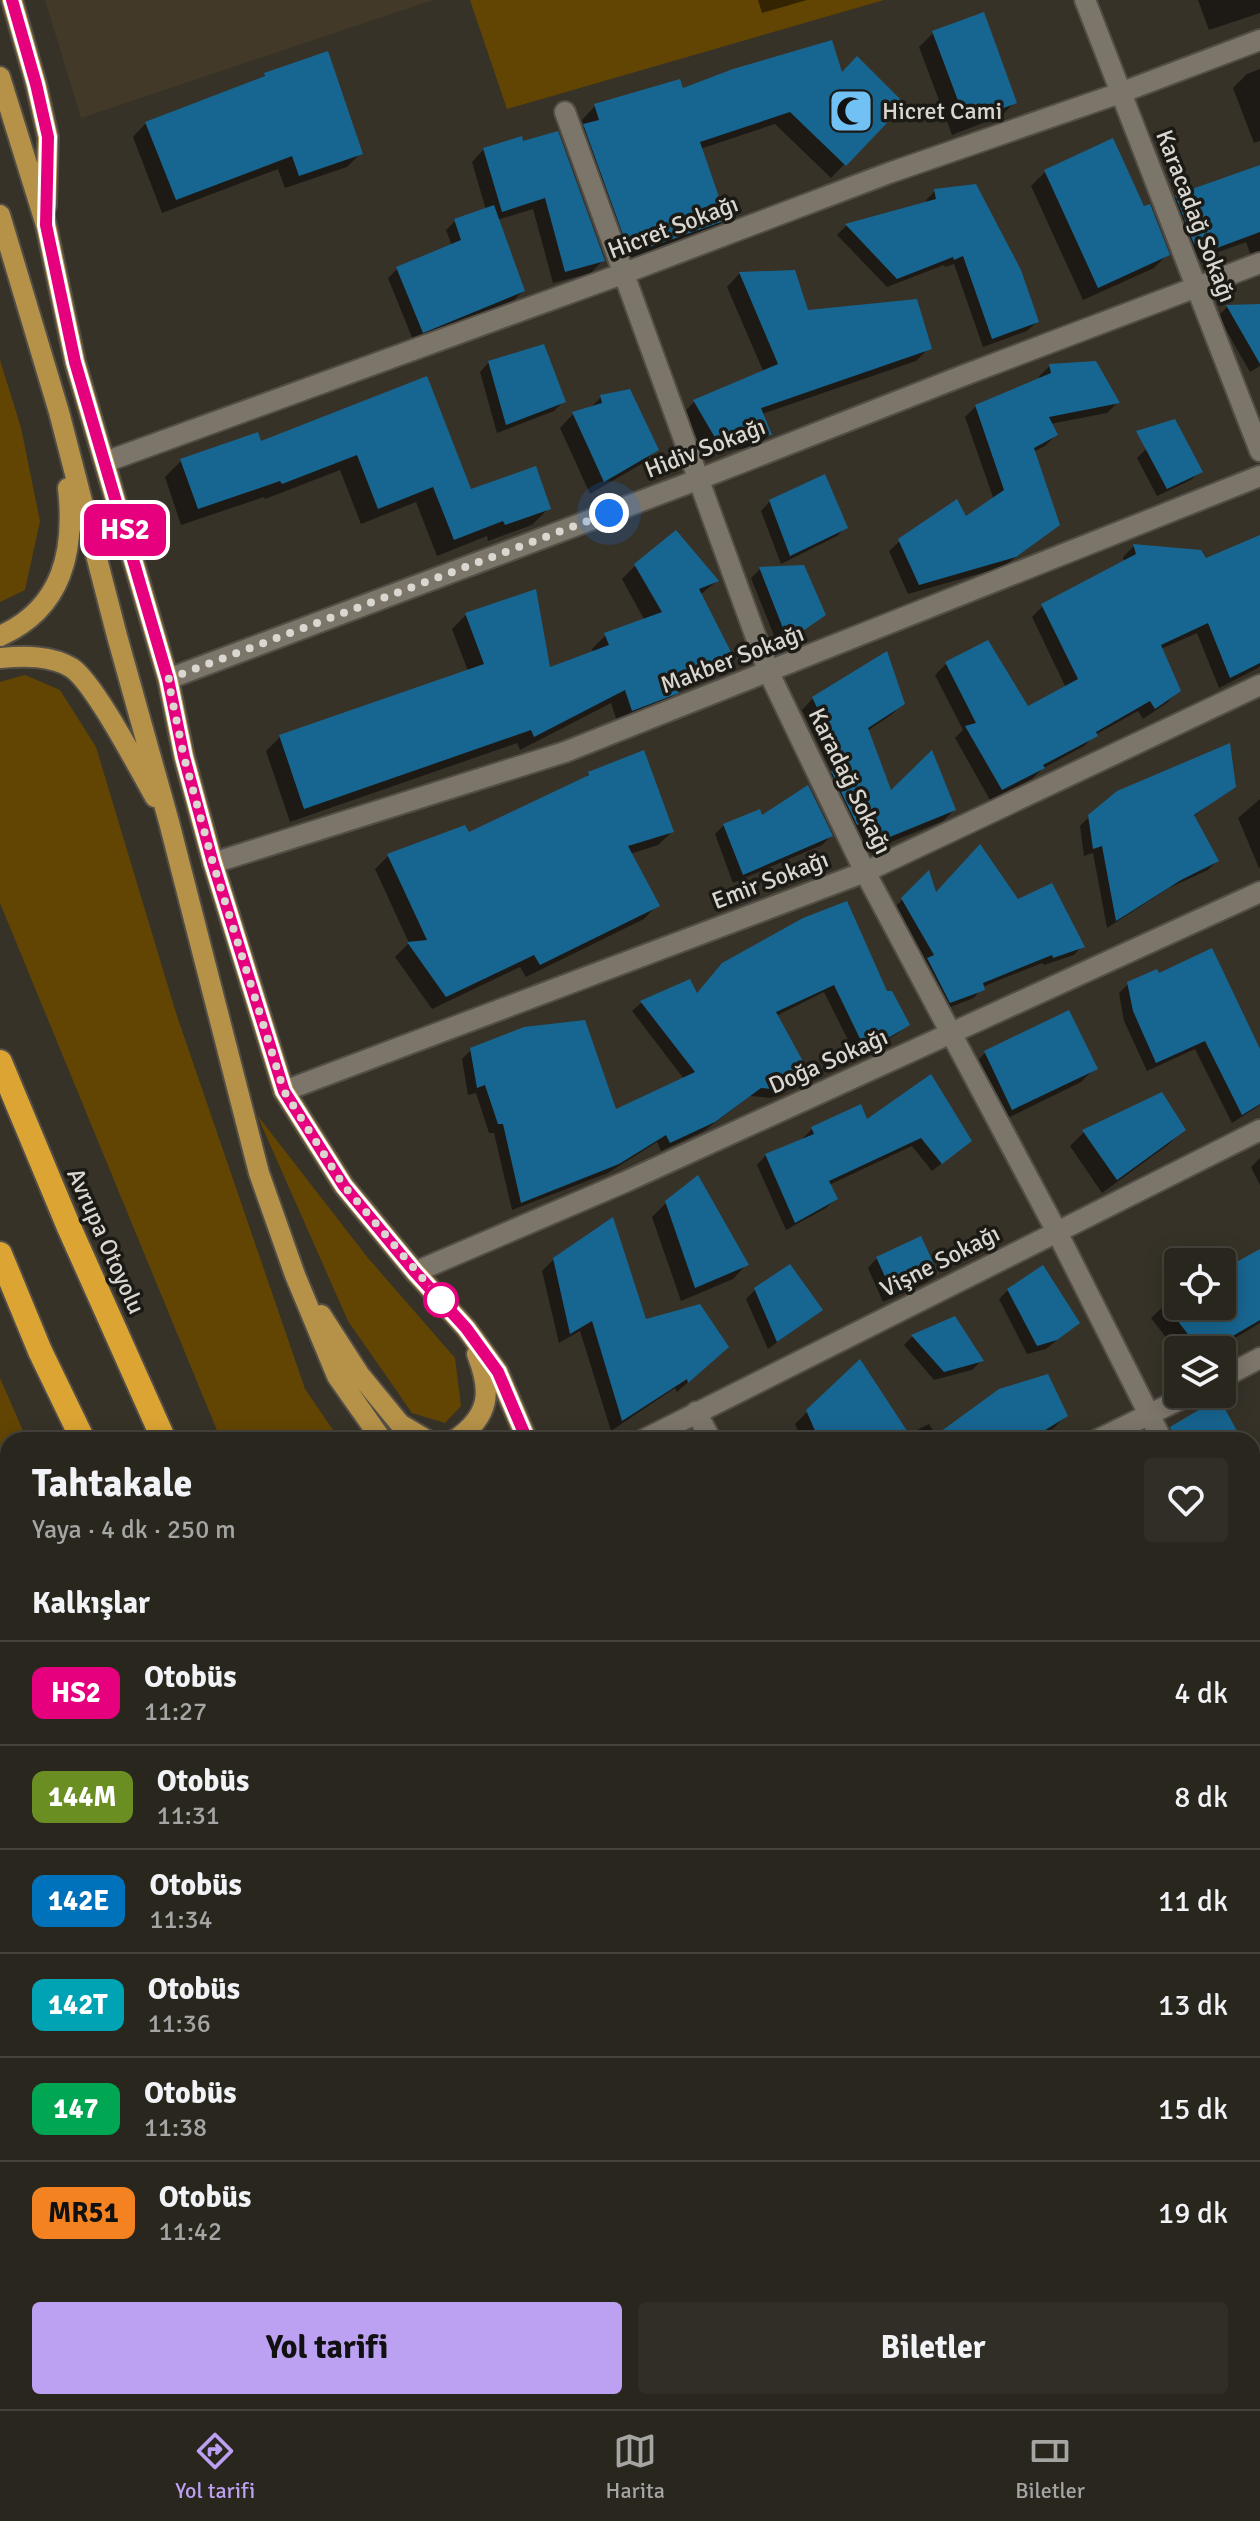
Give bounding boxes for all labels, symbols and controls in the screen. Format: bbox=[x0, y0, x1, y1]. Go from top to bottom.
mosque icon: Hicret Cami bbox=[827, 87, 875, 135]
place label: Hicret Cami bbox=[882, 96, 1002, 126]
street label: Karacadağ Sokağı bbox=[1149, 125, 1243, 307]
street label: Hicret Sokağı bbox=[604, 188, 742, 266]
street label: Hidiv Sokağı bbox=[640, 411, 770, 485]
your location bbox=[589, 493, 629, 533]
line badge: HS2 bbox=[79, 504, 171, 556]
text: HS2 bbox=[100, 513, 150, 547]
street label: Makber Sokağı bbox=[656, 618, 808, 700]
street label: Karadağ Sokağı bbox=[802, 703, 898, 859]
street label: Emir Sokağı bbox=[707, 844, 833, 916]
street label: Doğa Sokağı bbox=[764, 1021, 892, 1101]
street label: Avrupa Otoyolu bbox=[60, 1163, 152, 1319]
street label: Vişne Sokağı bbox=[875, 1218, 1005, 1304]
map controls bbox=[1164, 1248, 1236, 1408]
button: locate bbox=[1164, 1248, 1236, 1320]
unlabelled marker bbox=[424, 1283, 458, 1317]
button: layers bbox=[1164, 1336, 1236, 1408]
button: heart bbox=[1144, 1458, 1228, 1542]
text: Tahtakale bbox=[32, 1460, 192, 1507]
text: Yaya · 4 dk · 250 m bbox=[32, 1514, 236, 1546]
text: Kalkışlar bbox=[32, 1585, 150, 1622]
text: Otobüs bbox=[144, 1659, 236, 1696]
text: 4 dk bbox=[1174, 1675, 1228, 1712]
text: HS2 bbox=[51, 1676, 101, 1710]
text: 11:27 bbox=[144, 1696, 207, 1728]
text: Otobüs bbox=[157, 1763, 249, 1800]
text: 8 dk bbox=[1174, 1779, 1228, 1816]
text: 144M bbox=[48, 1780, 117, 1814]
text: 11:31 bbox=[157, 1800, 220, 1832]
text: Otobüs bbox=[149, 1867, 242, 1904]
text: 11 dk bbox=[1158, 1883, 1228, 1920]
text: 142E bbox=[48, 1884, 109, 1918]
text: 11:34 bbox=[149, 1904, 213, 1936]
text: Otobüs bbox=[148, 1971, 240, 2008]
text: 13 dk bbox=[1158, 1987, 1228, 2024]
text: 142T bbox=[48, 1988, 108, 2022]
text: 11:36 bbox=[148, 2008, 211, 2040]
text: Otobüs bbox=[144, 2075, 236, 2112]
text: 15 dk bbox=[1158, 2091, 1228, 2128]
text: 147 bbox=[53, 2092, 99, 2126]
text: 11:38 bbox=[144, 2112, 207, 2144]
text: Otobüs bbox=[159, 2179, 251, 2216]
text: 19 dk bbox=[1158, 2195, 1228, 2232]
text: MR51 bbox=[48, 2196, 119, 2230]
text: 11:42 bbox=[159, 2216, 222, 2248]
button: Yol tarifi bbox=[32, 2302, 622, 2394]
button: Biletler bbox=[638, 2302, 1228, 2394]
tab: Yol tarifi bbox=[175, 2429, 255, 2504]
tab: Harita bbox=[606, 2429, 665, 2504]
tab: Biletler bbox=[1015, 2429, 1085, 2504]

